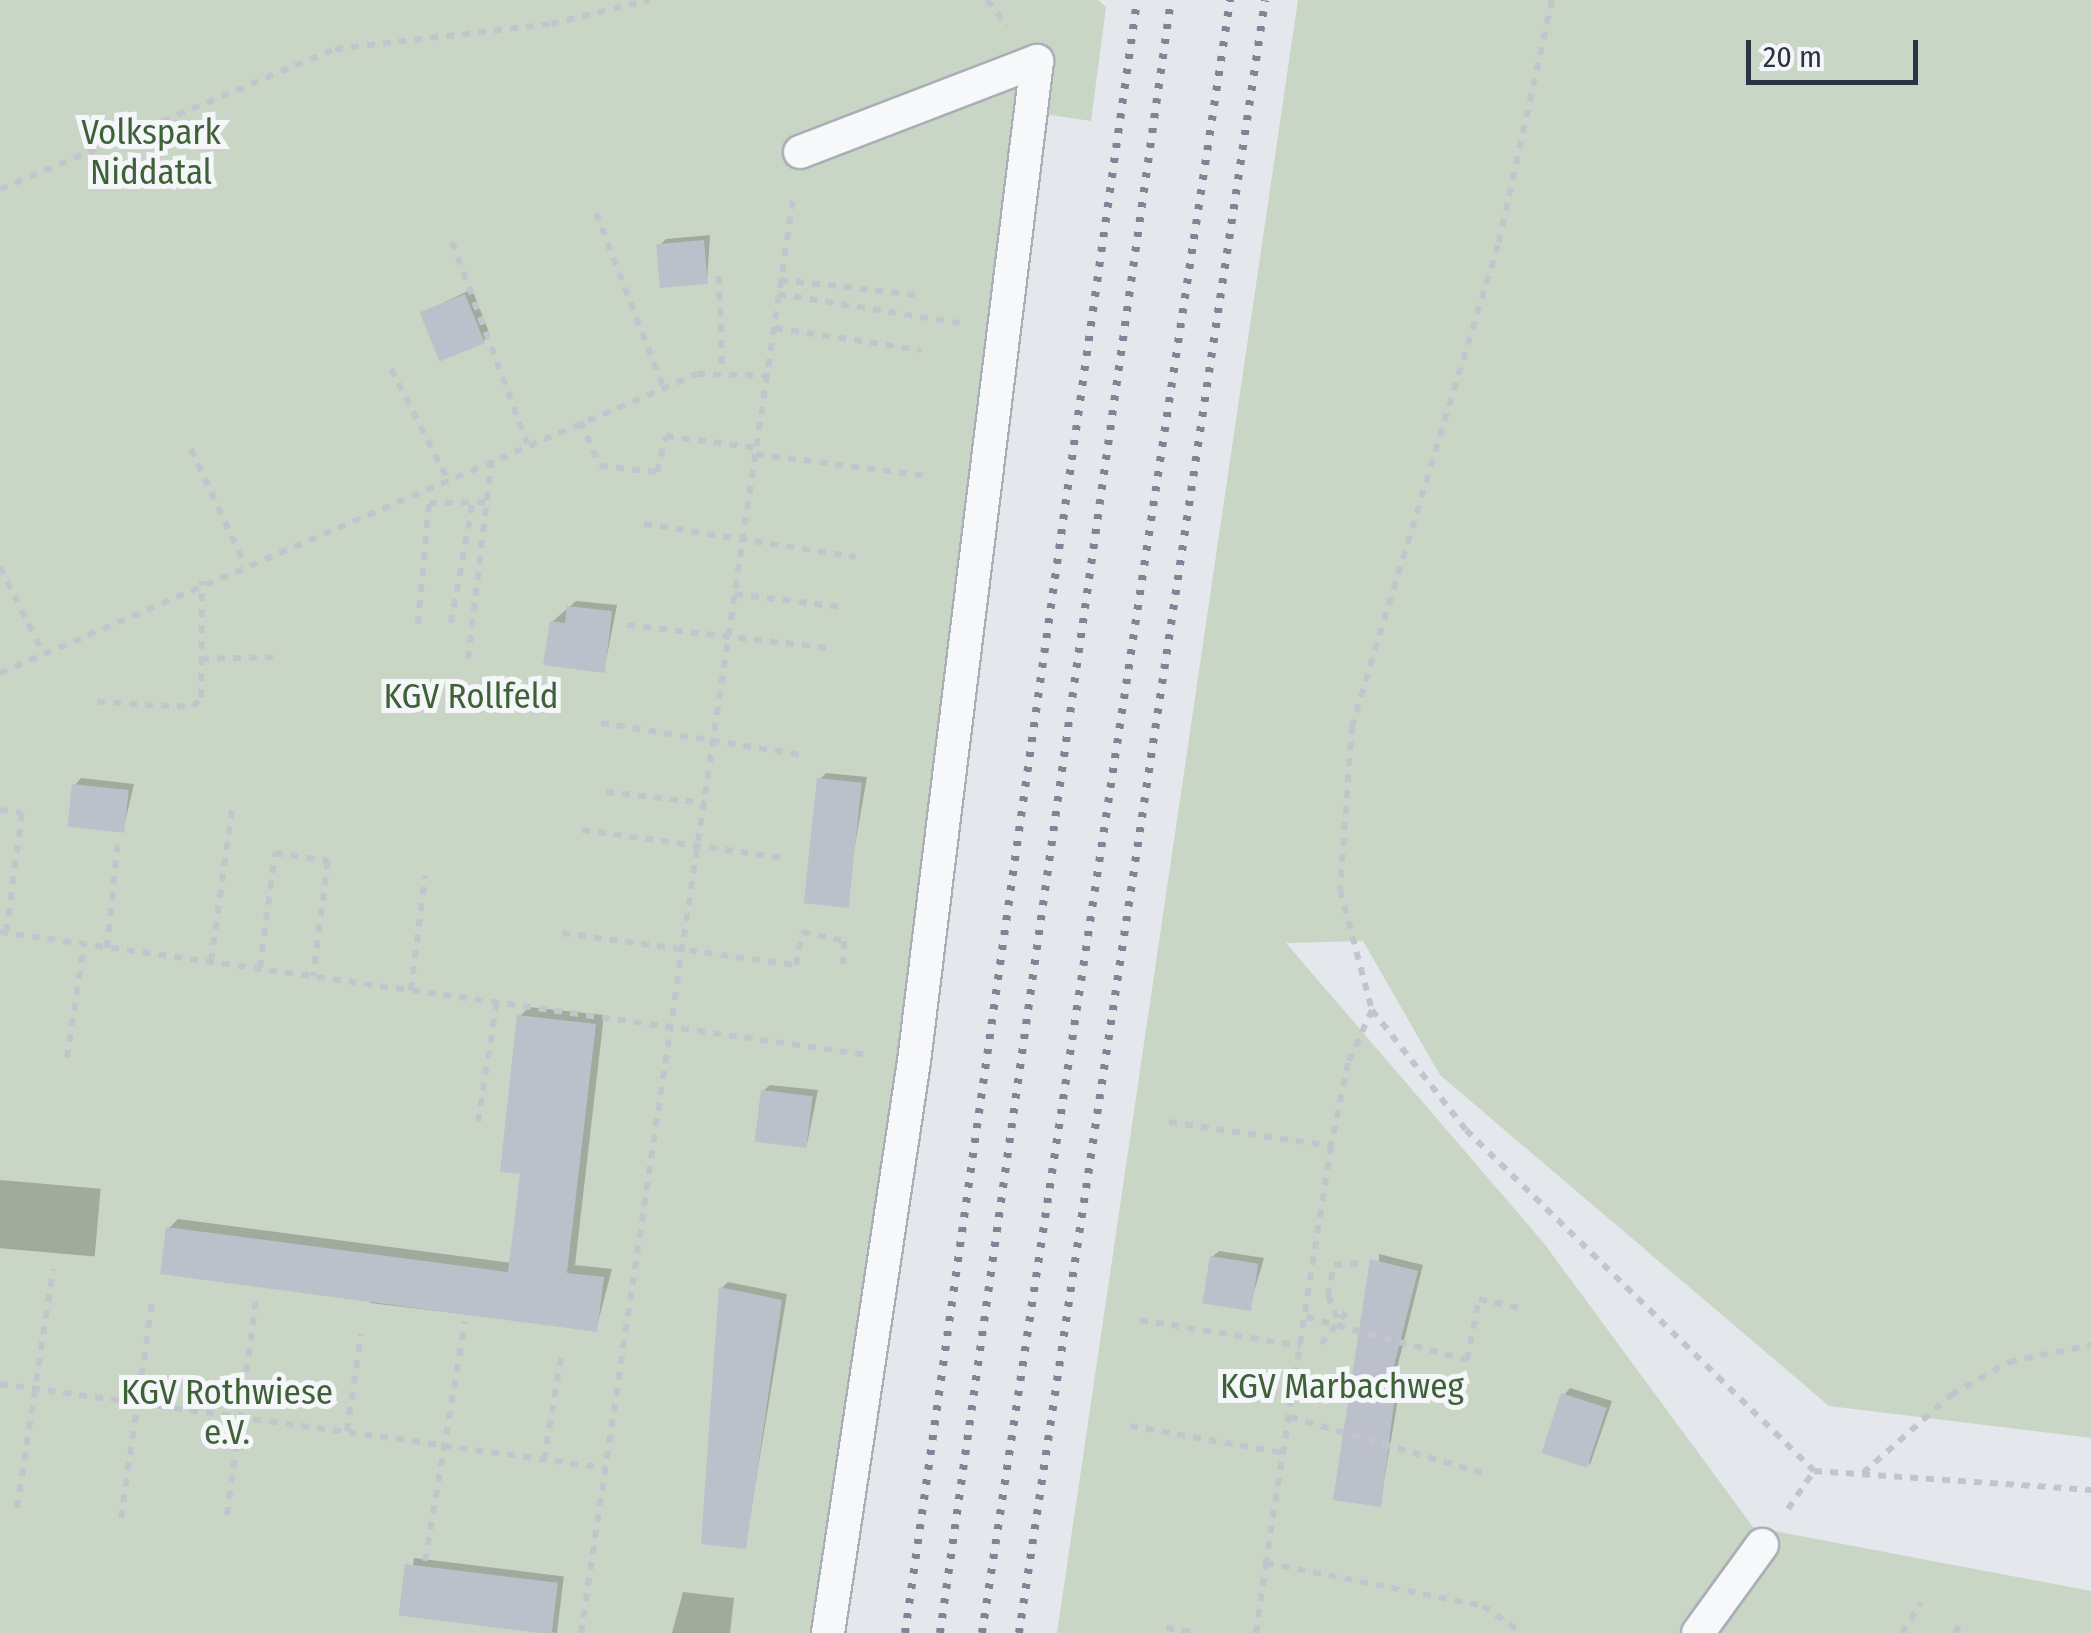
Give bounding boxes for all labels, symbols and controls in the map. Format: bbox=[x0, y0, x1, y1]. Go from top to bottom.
scale bar bbox=[1751, 20, 1924, 82]
text: 20 m bbox=[1763, 39, 1822, 75]
park label: Volkspark Niddatal bbox=[81, 111, 221, 193]
park label: KGV Rollfeld bbox=[383, 675, 559, 717]
park label: KGV Marbachweg bbox=[1220, 1365, 1464, 1407]
park label: KGV Rothwiese e.V. bbox=[121, 1371, 333, 1453]

